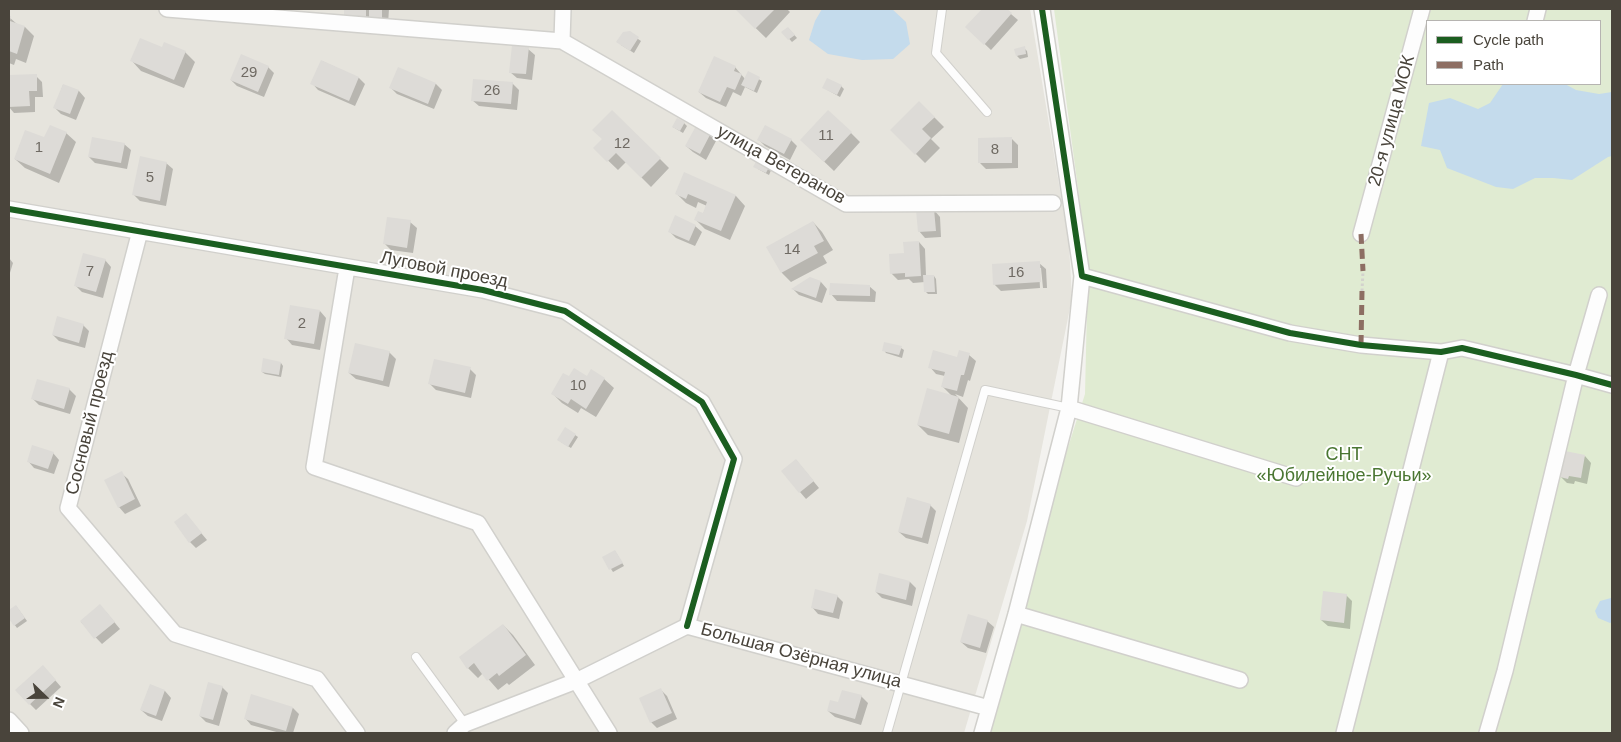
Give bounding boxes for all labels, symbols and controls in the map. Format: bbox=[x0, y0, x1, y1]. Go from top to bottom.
legend bbox=[1426, 20, 1601, 85]
text: Cycle path bbox=[1473, 31, 1544, 48]
street label: 20-я улица МОК bbox=[1364, 53, 1420, 189]
text: Path bbox=[1473, 56, 1504, 73]
house number: 29 bbox=[241, 64, 257, 82]
house number: 26 bbox=[484, 82, 500, 100]
street label: улица Ветеранов bbox=[713, 121, 849, 209]
house number: 11 bbox=[818, 127, 834, 145]
house number: 12 bbox=[614, 135, 630, 153]
house number: 1 bbox=[35, 139, 43, 157]
house number: 8 bbox=[991, 141, 999, 159]
house number: 5 bbox=[146, 169, 154, 187]
house number: 14 bbox=[784, 241, 800, 259]
street label: Луговой проезд bbox=[378, 247, 510, 293]
house number: 7 bbox=[86, 263, 94, 281]
house number: 16 bbox=[1008, 264, 1024, 282]
house number: 2 bbox=[298, 315, 306, 333]
street label: Сосновый проезд bbox=[62, 349, 118, 497]
house number: 10 bbox=[570, 377, 586, 395]
park label: СНТ «Юбилейное-Ручьи» bbox=[1257, 444, 1431, 486]
street label: Большая Озёрная улица bbox=[698, 619, 904, 693]
north arrow bbox=[20, 672, 70, 722]
text: N bbox=[50, 695, 68, 710]

